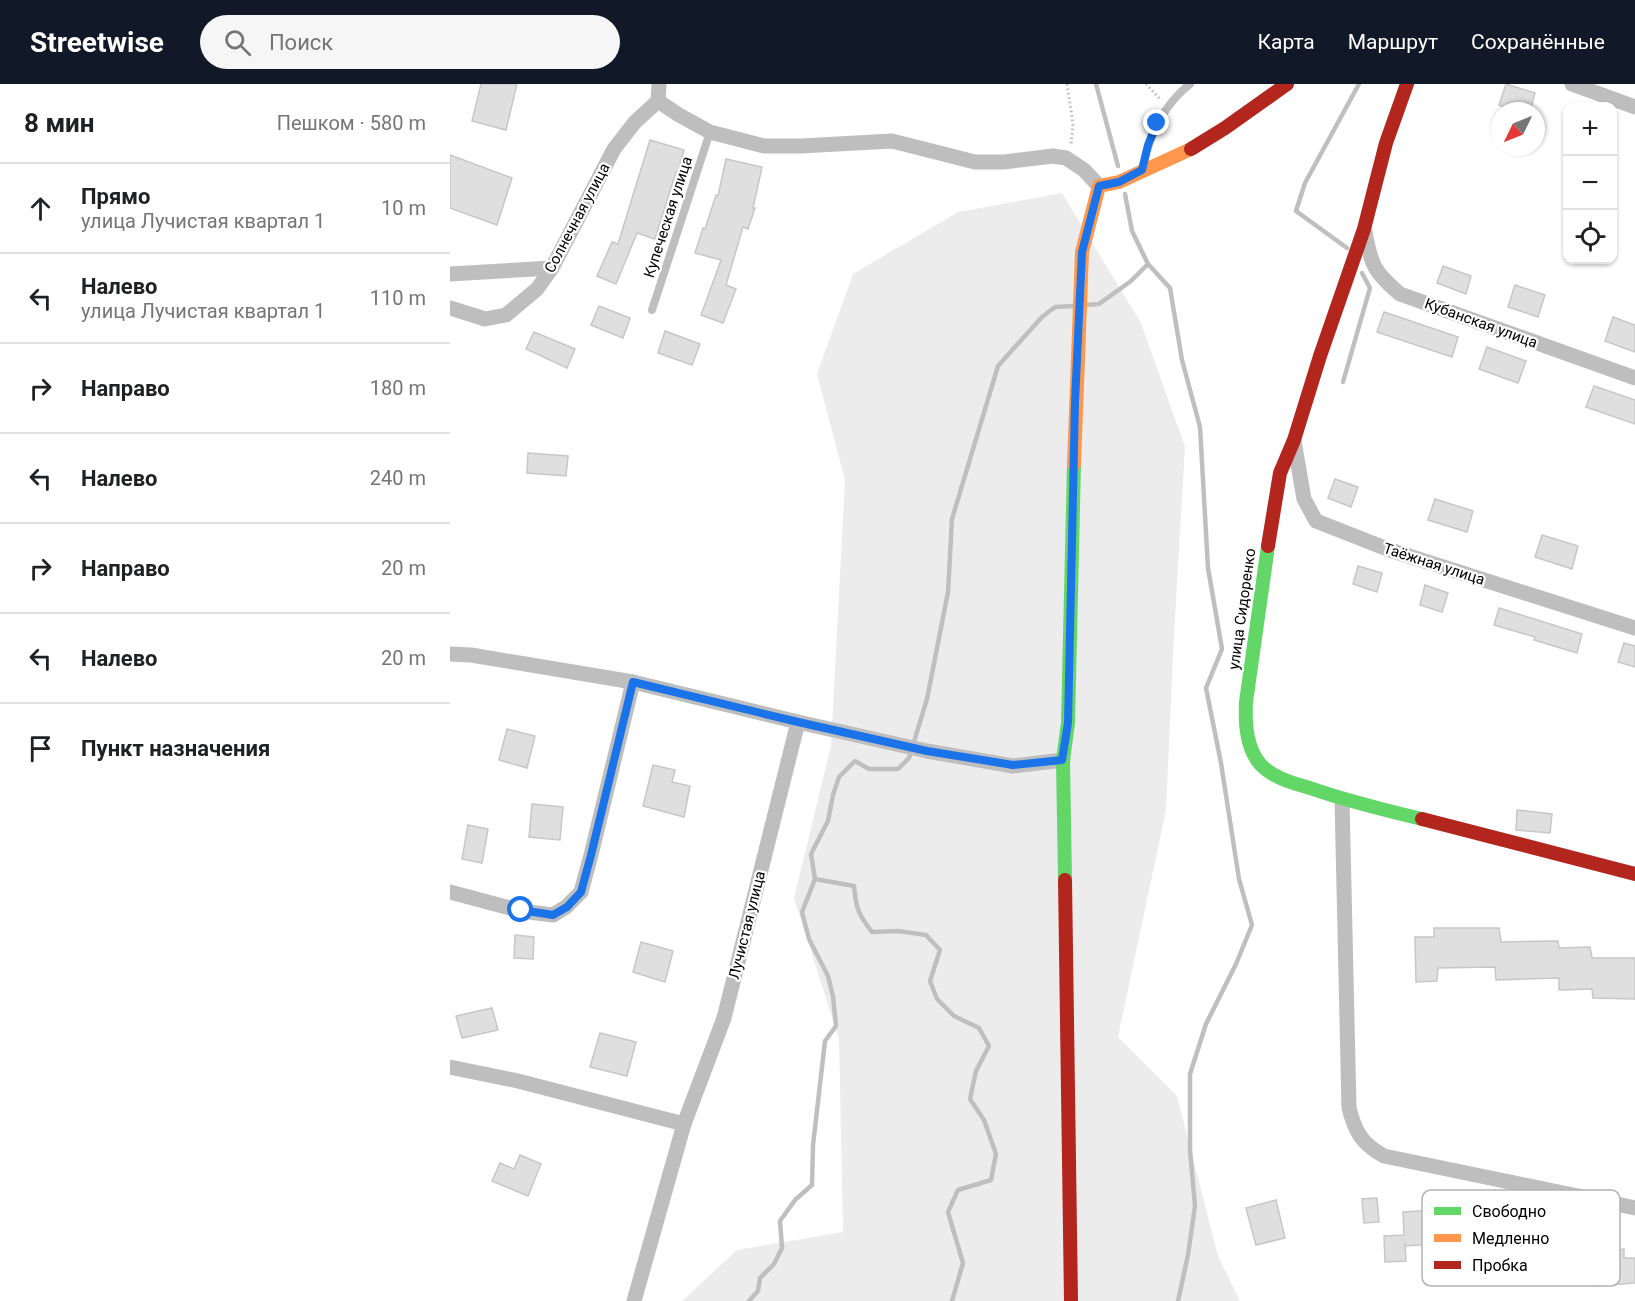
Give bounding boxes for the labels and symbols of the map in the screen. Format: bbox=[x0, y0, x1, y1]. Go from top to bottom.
north arrow bbox=[1491, 102, 1545, 156]
route end bbox=[1143, 109, 1169, 135]
street label: Купеческая улица bbox=[640, 154, 696, 280]
street label: Солнечная улица bbox=[541, 160, 613, 276]
street label: Кубанская улица bbox=[1422, 294, 1540, 352]
street label: Таёжная улица bbox=[1381, 539, 1487, 589]
street label: улица Сидоренко bbox=[1225, 547, 1259, 671]
street label: Лучистая улица bbox=[725, 869, 769, 981]
route start bbox=[507, 896, 533, 922]
legend bbox=[1422, 1190, 1620, 1286]
text: Свободно bbox=[1472, 1202, 1546, 1221]
text: Медленно bbox=[1472, 1229, 1549, 1248]
text: Пробка bbox=[1472, 1256, 1528, 1275]

